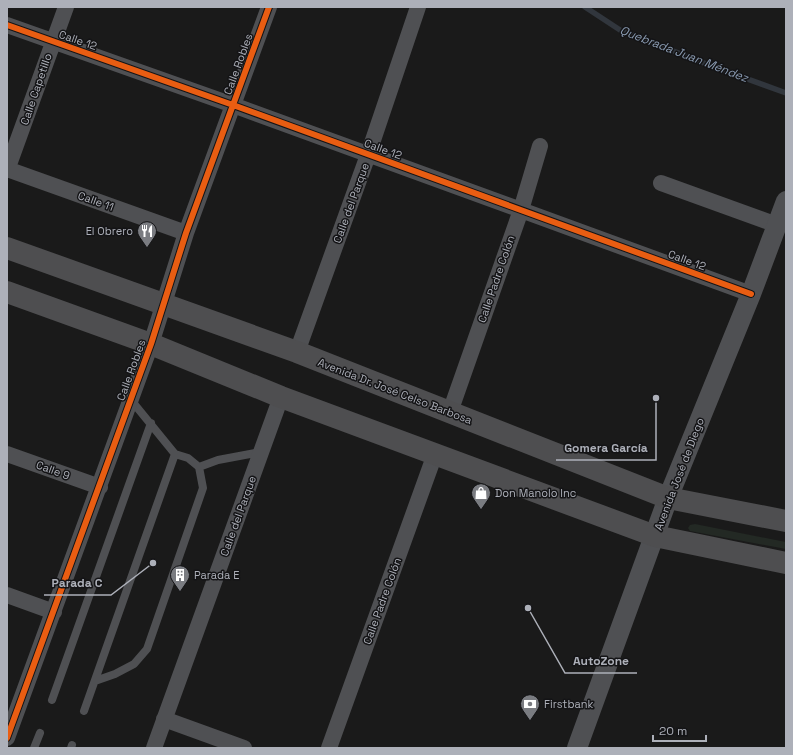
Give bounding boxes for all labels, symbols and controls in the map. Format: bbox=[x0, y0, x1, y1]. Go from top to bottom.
water label: Quebrada Juan Méndez bbox=[618, 22, 751, 86]
street label: Calle 12 bbox=[57, 27, 99, 53]
street label: Calle Robles bbox=[220, 31, 256, 96]
street label: Calle Capetillo bbox=[17, 51, 55, 127]
street label: Calle 12 bbox=[362, 136, 404, 162]
street label: Calle del Parque bbox=[330, 161, 372, 245]
street label: Calle 11 bbox=[76, 188, 116, 214]
restaurant icon: El Obrero bbox=[136, 220, 158, 248]
place label: El Obrero bbox=[86, 224, 133, 238]
street label: Calle Padre Colón bbox=[475, 234, 517, 324]
street label: Calle 12 bbox=[666, 247, 708, 273]
street label: Calle Robles bbox=[113, 337, 149, 402]
street label: Avenida Dr. José Celso Barbosa bbox=[316, 355, 475, 427]
street label: Avenida José de Diego bbox=[651, 415, 707, 532]
callout: Gomera García bbox=[556, 436, 656, 460]
text: Gomera García bbox=[564, 440, 648, 456]
street label: Calle 9 bbox=[34, 457, 72, 483]
street label: Calle del Parque bbox=[217, 474, 259, 558]
shop icon: Don Manolo Inc bbox=[470, 482, 492, 510]
place label: Don Manolo Inc bbox=[495, 486, 576, 500]
street label: Calle Padre Colón bbox=[360, 556, 404, 646]
building icon: Parada E bbox=[169, 564, 191, 592]
place label: Parada E bbox=[194, 568, 239, 582]
callout: Parada C bbox=[44, 571, 111, 595]
text: Parada C bbox=[52, 575, 103, 591]
callout: AutoZone bbox=[565, 649, 637, 673]
text: AutoZone bbox=[573, 653, 629, 669]
bank icon: Firstbank bbox=[519, 693, 541, 721]
place label: Firstbank bbox=[544, 697, 594, 711]
scale bar bbox=[653, 717, 706, 743]
text: 20 m bbox=[659, 723, 687, 739]

